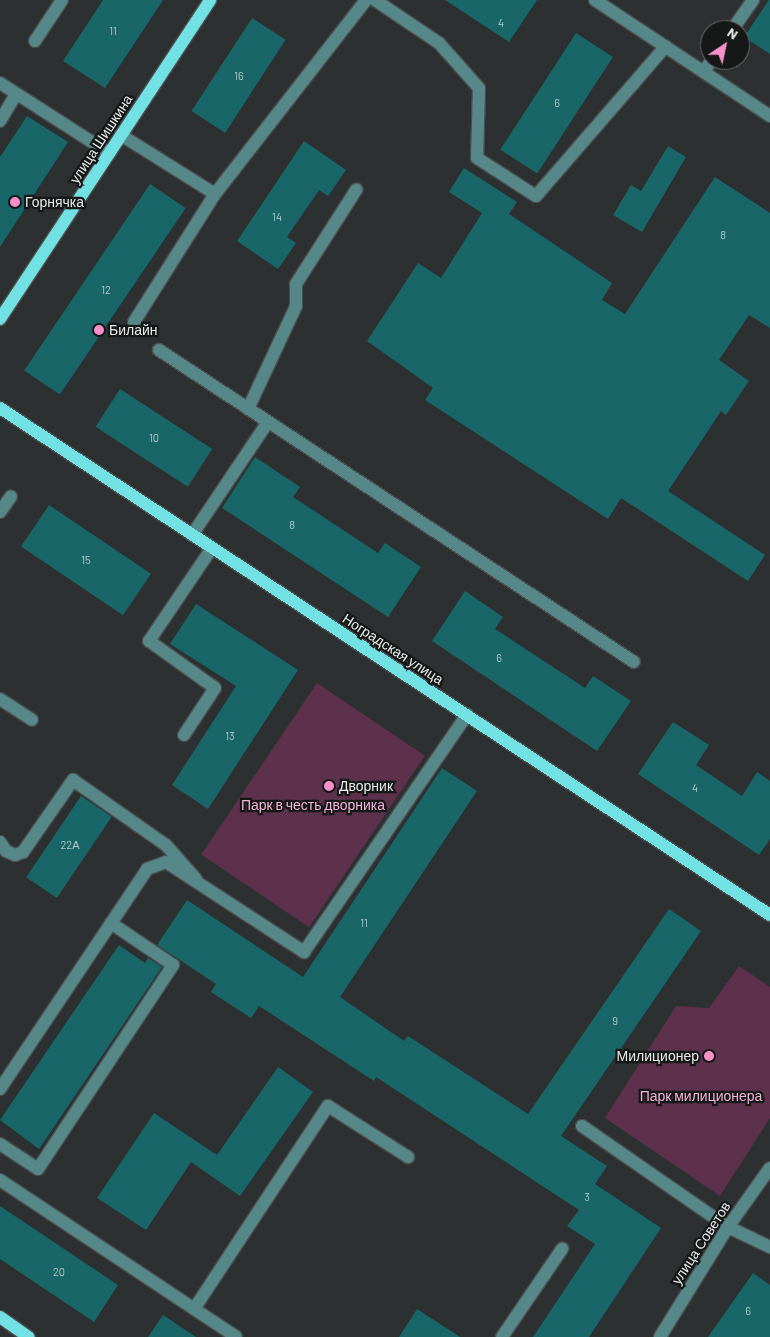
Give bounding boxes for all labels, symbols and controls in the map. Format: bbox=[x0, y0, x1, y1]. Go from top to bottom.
house number: 4 bbox=[498, 16, 504, 30]
north arrow bbox=[700, 20, 750, 70]
text: N bbox=[724, 23, 742, 43]
house number: 11 bbox=[109, 24, 117, 38]
house number: 16 bbox=[234, 69, 244, 83]
street label: улица Шишкина bbox=[66, 91, 136, 187]
house number: 6 bbox=[554, 96, 560, 110]
place label: Горнячка bbox=[25, 194, 84, 210]
marker: Горнячка bbox=[9, 196, 21, 208]
house number: 14 bbox=[272, 210, 282, 224]
house number: 8 bbox=[720, 228, 726, 242]
house number: 12 bbox=[101, 283, 111, 297]
place label: Билайн bbox=[109, 322, 158, 338]
marker: Билайн bbox=[93, 324, 105, 336]
house number: 10 bbox=[149, 431, 159, 445]
house number: 8 bbox=[289, 518, 295, 532]
house number: 15 bbox=[81, 553, 91, 567]
street label: Ноградская улица bbox=[339, 610, 447, 688]
house number: 6 bbox=[496, 651, 502, 665]
house number: 13 bbox=[225, 729, 235, 743]
place label: Дворник bbox=[339, 778, 393, 794]
marker: Дворник bbox=[323, 780, 335, 792]
house number: 4 bbox=[692, 781, 698, 795]
park label: Парк в честь дворника bbox=[241, 797, 385, 813]
house number: 22А bbox=[60, 838, 80, 852]
house number: 11 bbox=[360, 916, 368, 930]
house number: 9 bbox=[612, 1014, 618, 1028]
place label: Милиционер bbox=[617, 1048, 699, 1064]
marker: Милиционер bbox=[703, 1050, 715, 1062]
park label: Парк милиционера bbox=[640, 1088, 762, 1104]
house number: 3 bbox=[584, 1190, 590, 1204]
street label: улица Советов bbox=[668, 1198, 734, 1288]
house number: 20 bbox=[53, 1265, 65, 1279]
house number: 6 bbox=[745, 1304, 751, 1318]

